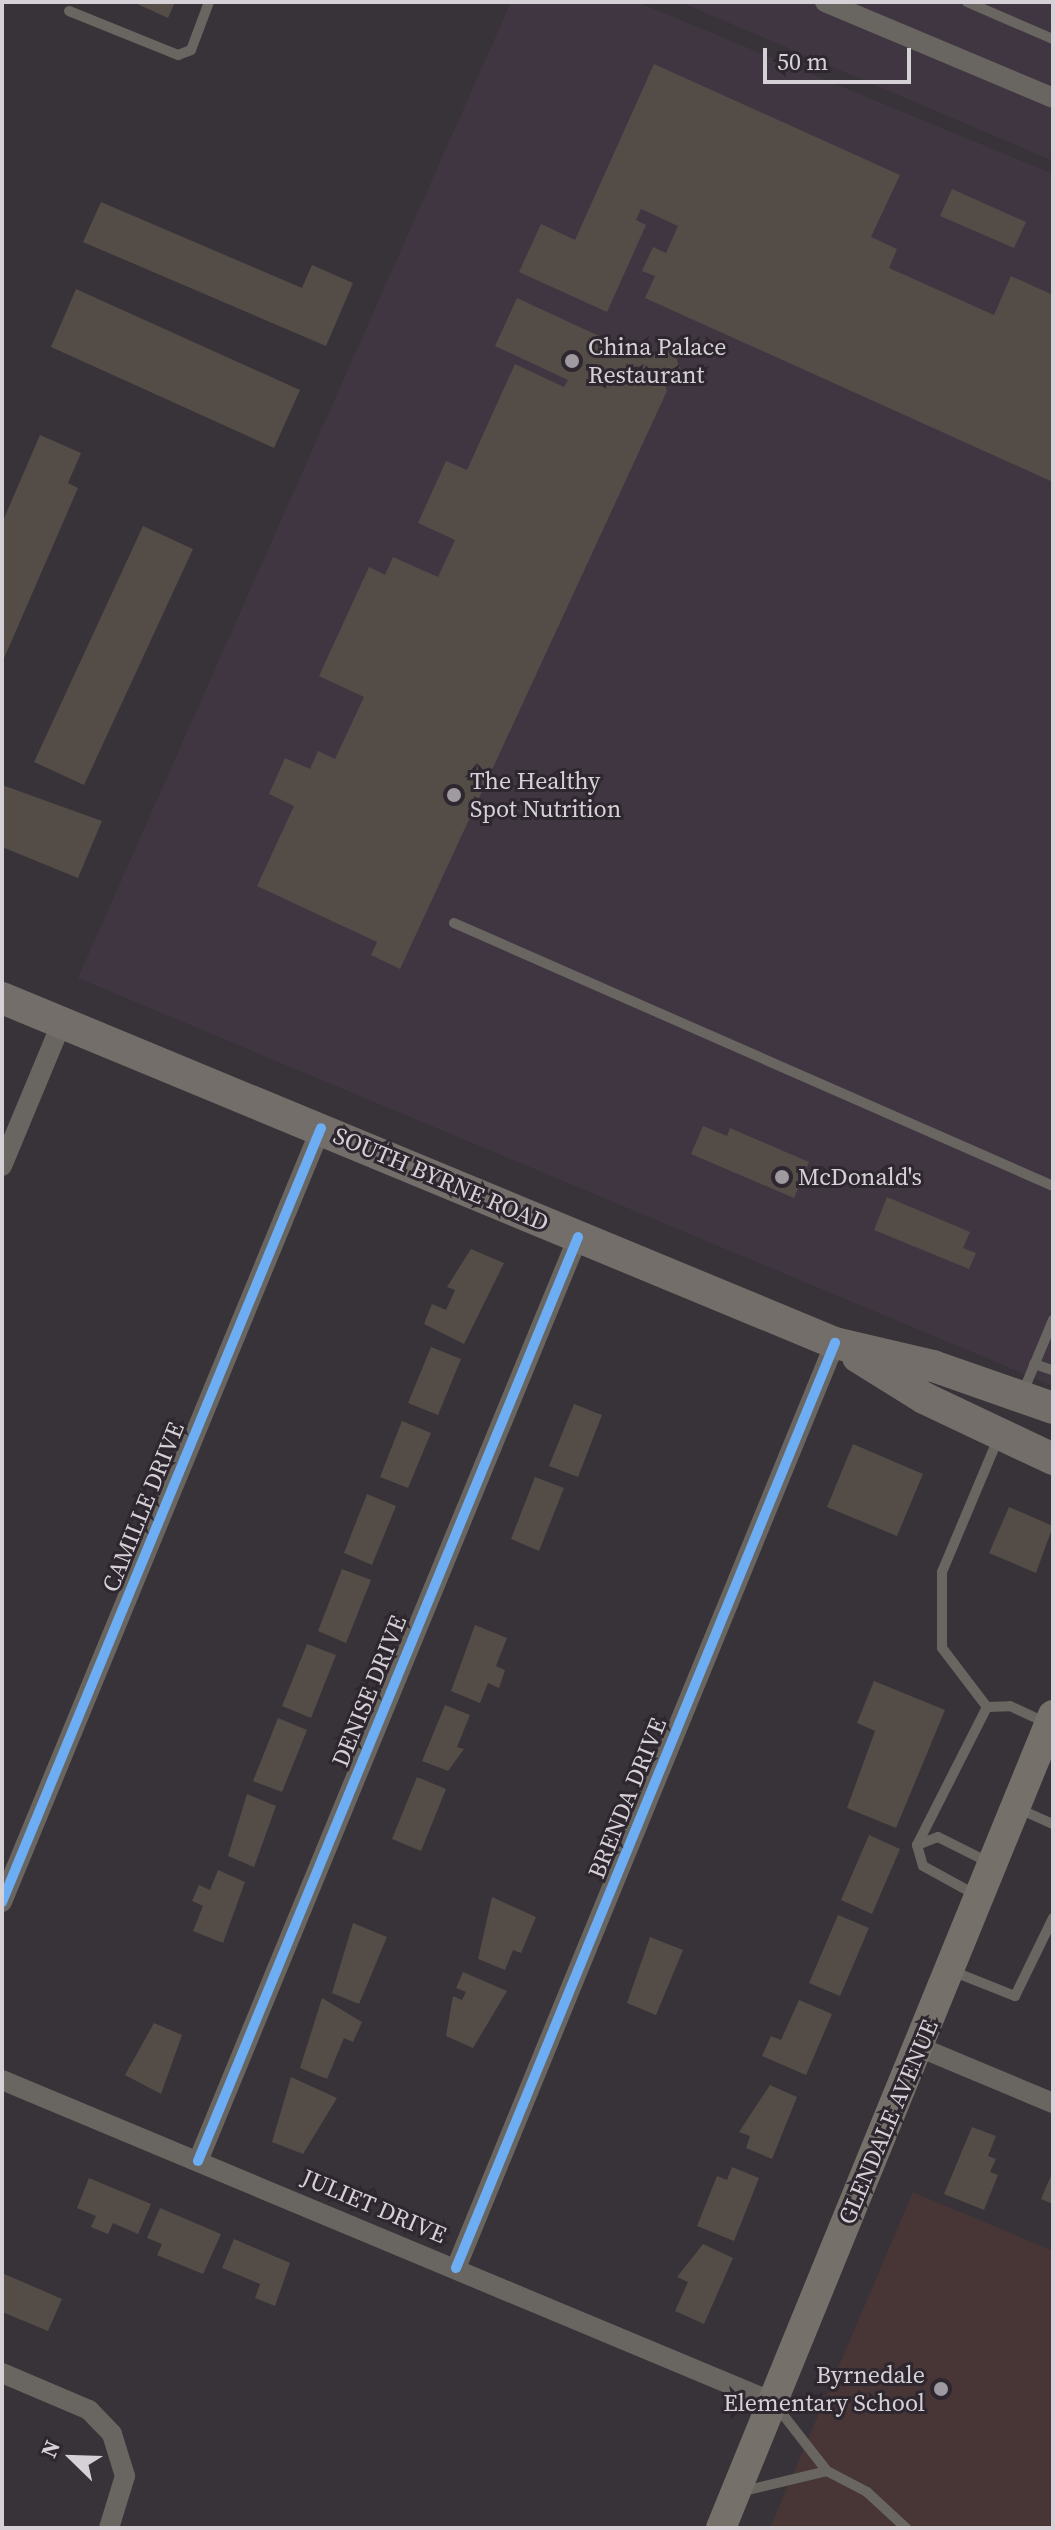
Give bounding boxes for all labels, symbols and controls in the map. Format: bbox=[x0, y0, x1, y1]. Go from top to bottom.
scale bar bbox=[767, 32, 915, 82]
text: 50 m bbox=[777, 45, 828, 78]
place label: China Palace Restaurant bbox=[588, 333, 727, 389]
marker: China Palace Restaurant bbox=[563, 352, 581, 370]
place label: The Healthy Spot Nutrition bbox=[470, 767, 621, 823]
marker: The Healthy Spot Nutrition bbox=[445, 786, 463, 804]
street label: SOUTH BYRNE ROAD bbox=[329, 1121, 553, 1237]
place label: McDonald's bbox=[798, 1163, 922, 1191]
marker: McDonald's bbox=[773, 1168, 791, 1186]
street label: CAMILLE DRIVE bbox=[96, 1418, 190, 1596]
street label: DENISE DRIVE bbox=[326, 1611, 412, 1771]
street label: BRENDA DRIVE bbox=[582, 1713, 672, 1883]
street label: GLENDALE AVENUE bbox=[832, 2015, 944, 2229]
street label: JULIET DRIVE bbox=[297, 2163, 451, 2249]
place label: Byrnedale Elementary School bbox=[723, 2361, 925, 2417]
marker: Byrnedale Elementary School bbox=[932, 2380, 950, 2398]
north arrow bbox=[32, 2418, 112, 2498]
text: N bbox=[33, 2435, 67, 2462]

